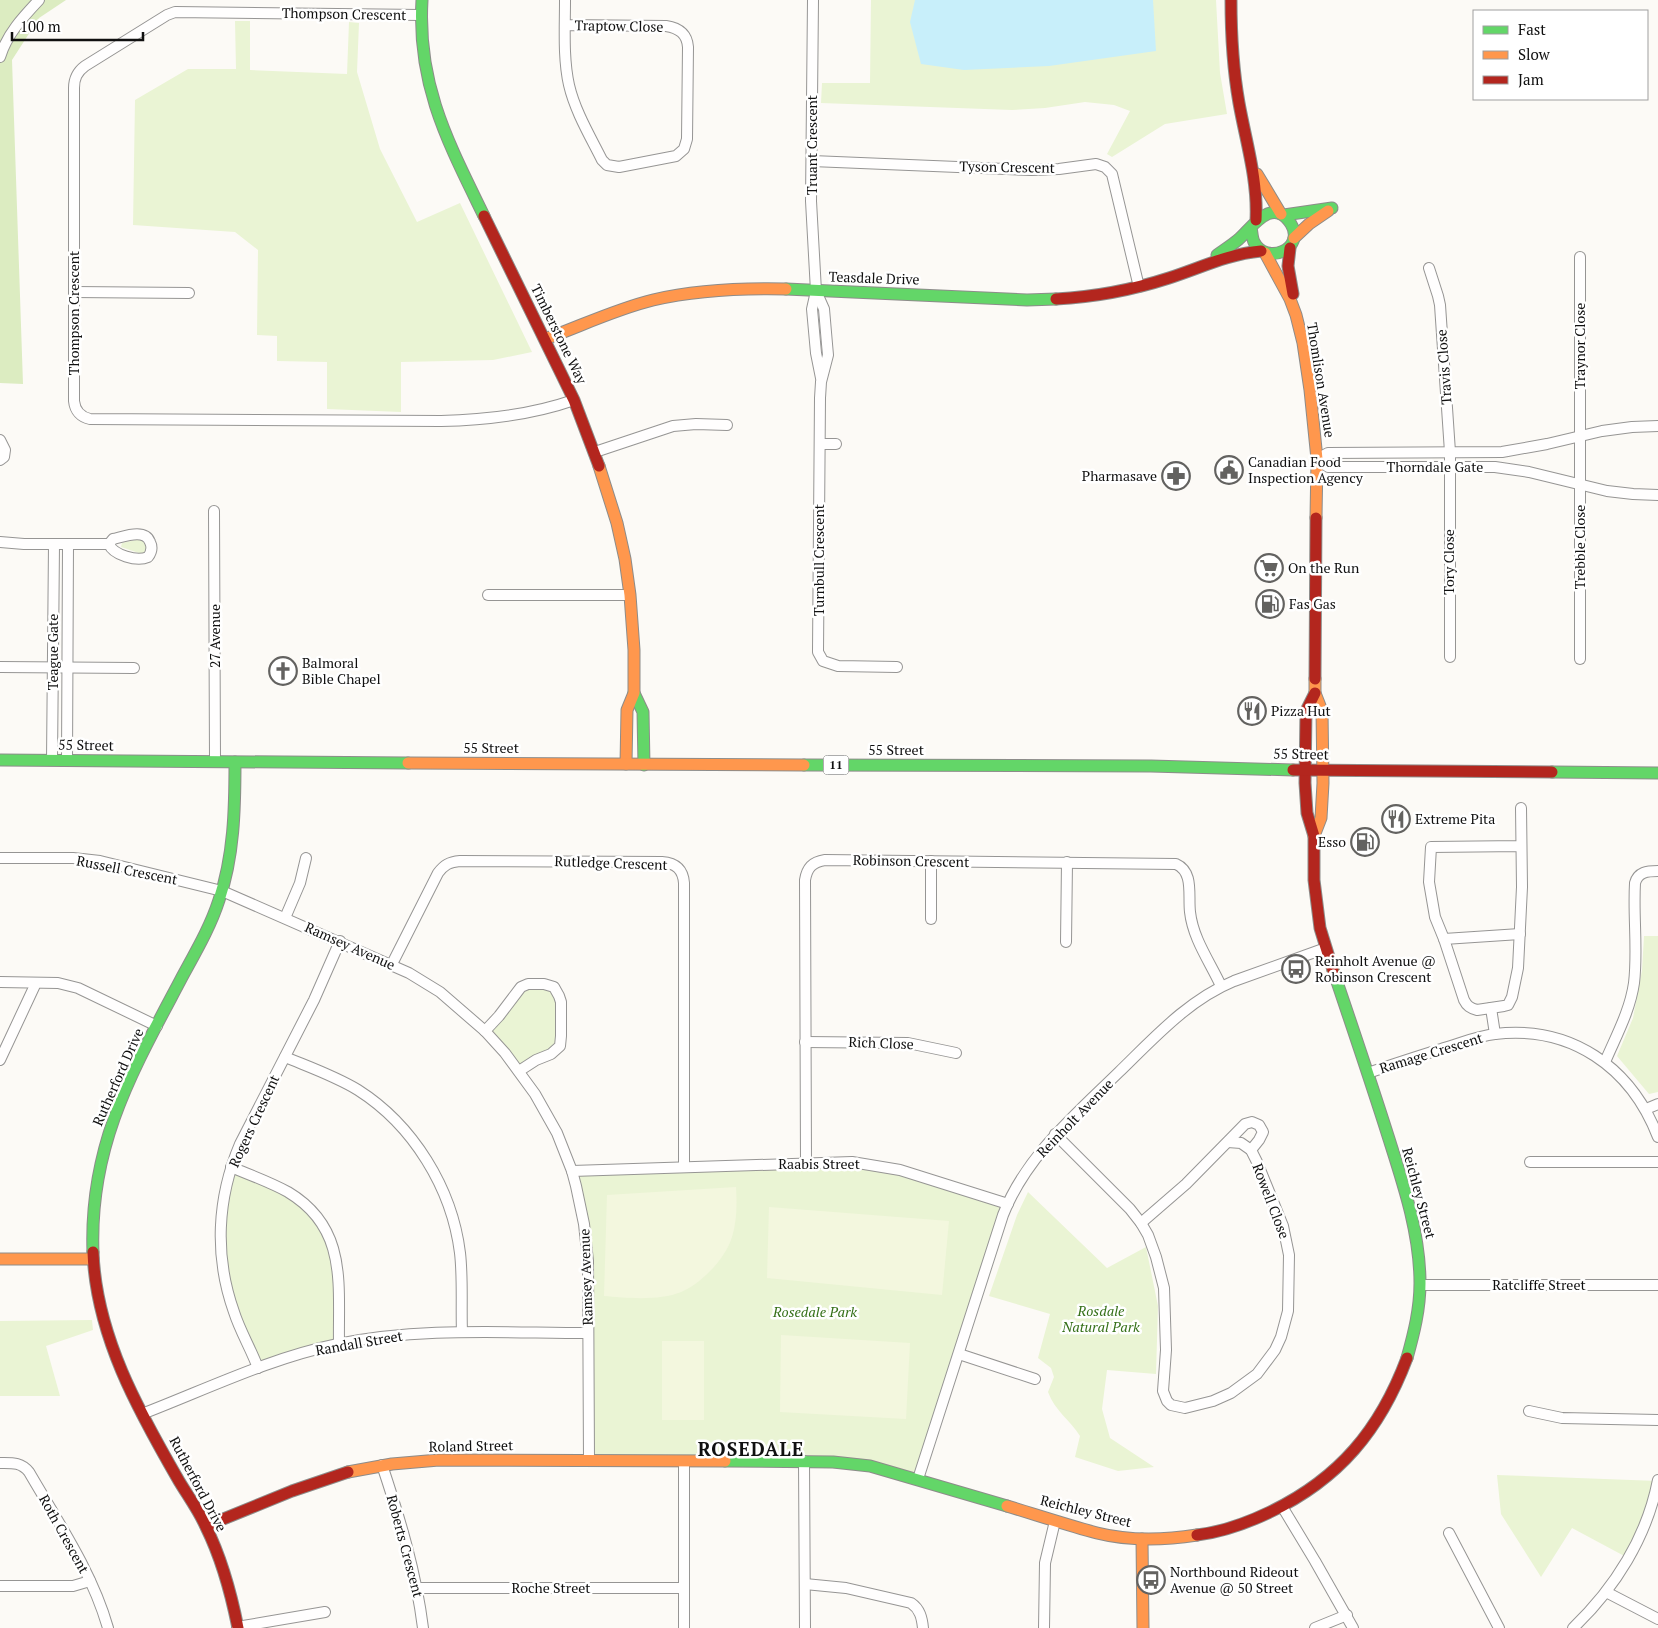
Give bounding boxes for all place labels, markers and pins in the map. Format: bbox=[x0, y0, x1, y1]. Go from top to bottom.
place label: Canadian Food Inspection Agency bbox=[1248, 452, 1364, 487]
public building icon: Canadian Food Inspection Agency bbox=[1214, 455, 1244, 485]
pharmacy icon: Pharmasave bbox=[1161, 461, 1191, 491]
place label: Pharmasave bbox=[1082, 466, 1157, 485]
supermarket icon: On the Run bbox=[1254, 553, 1284, 583]
place label: On the Run bbox=[1288, 558, 1360, 577]
fuel station icon: Fas Gas bbox=[1255, 589, 1285, 619]
place label: Fas Gas bbox=[1289, 594, 1336, 613]
place label: Balmoral Bible Chapel bbox=[302, 653, 381, 688]
church icon: Balmoral Bible Chapel bbox=[268, 656, 298, 686]
restaurant icon: Pizza Hut bbox=[1237, 696, 1267, 726]
place label: Pizza Hut bbox=[1271, 701, 1332, 720]
restaurant icon: Extreme Pita bbox=[1381, 804, 1411, 834]
place label: Extreme Pita bbox=[1415, 809, 1495, 828]
fuel station icon: Esso bbox=[1350, 827, 1380, 857]
place label: Esso bbox=[1318, 832, 1346, 851]
place label: Reinholt Avenue @ Robinson Crescent bbox=[1315, 951, 1436, 986]
bus stop icon: Reinholt Avenue @ Robinson Crescent bbox=[1281, 954, 1311, 984]
place label: Northbound Rideout Avenue @ 50 Street bbox=[1170, 1562, 1299, 1597]
bus stop icon: Northbound Rideout Avenue @ 50 Street bbox=[1136, 1565, 1166, 1595]

